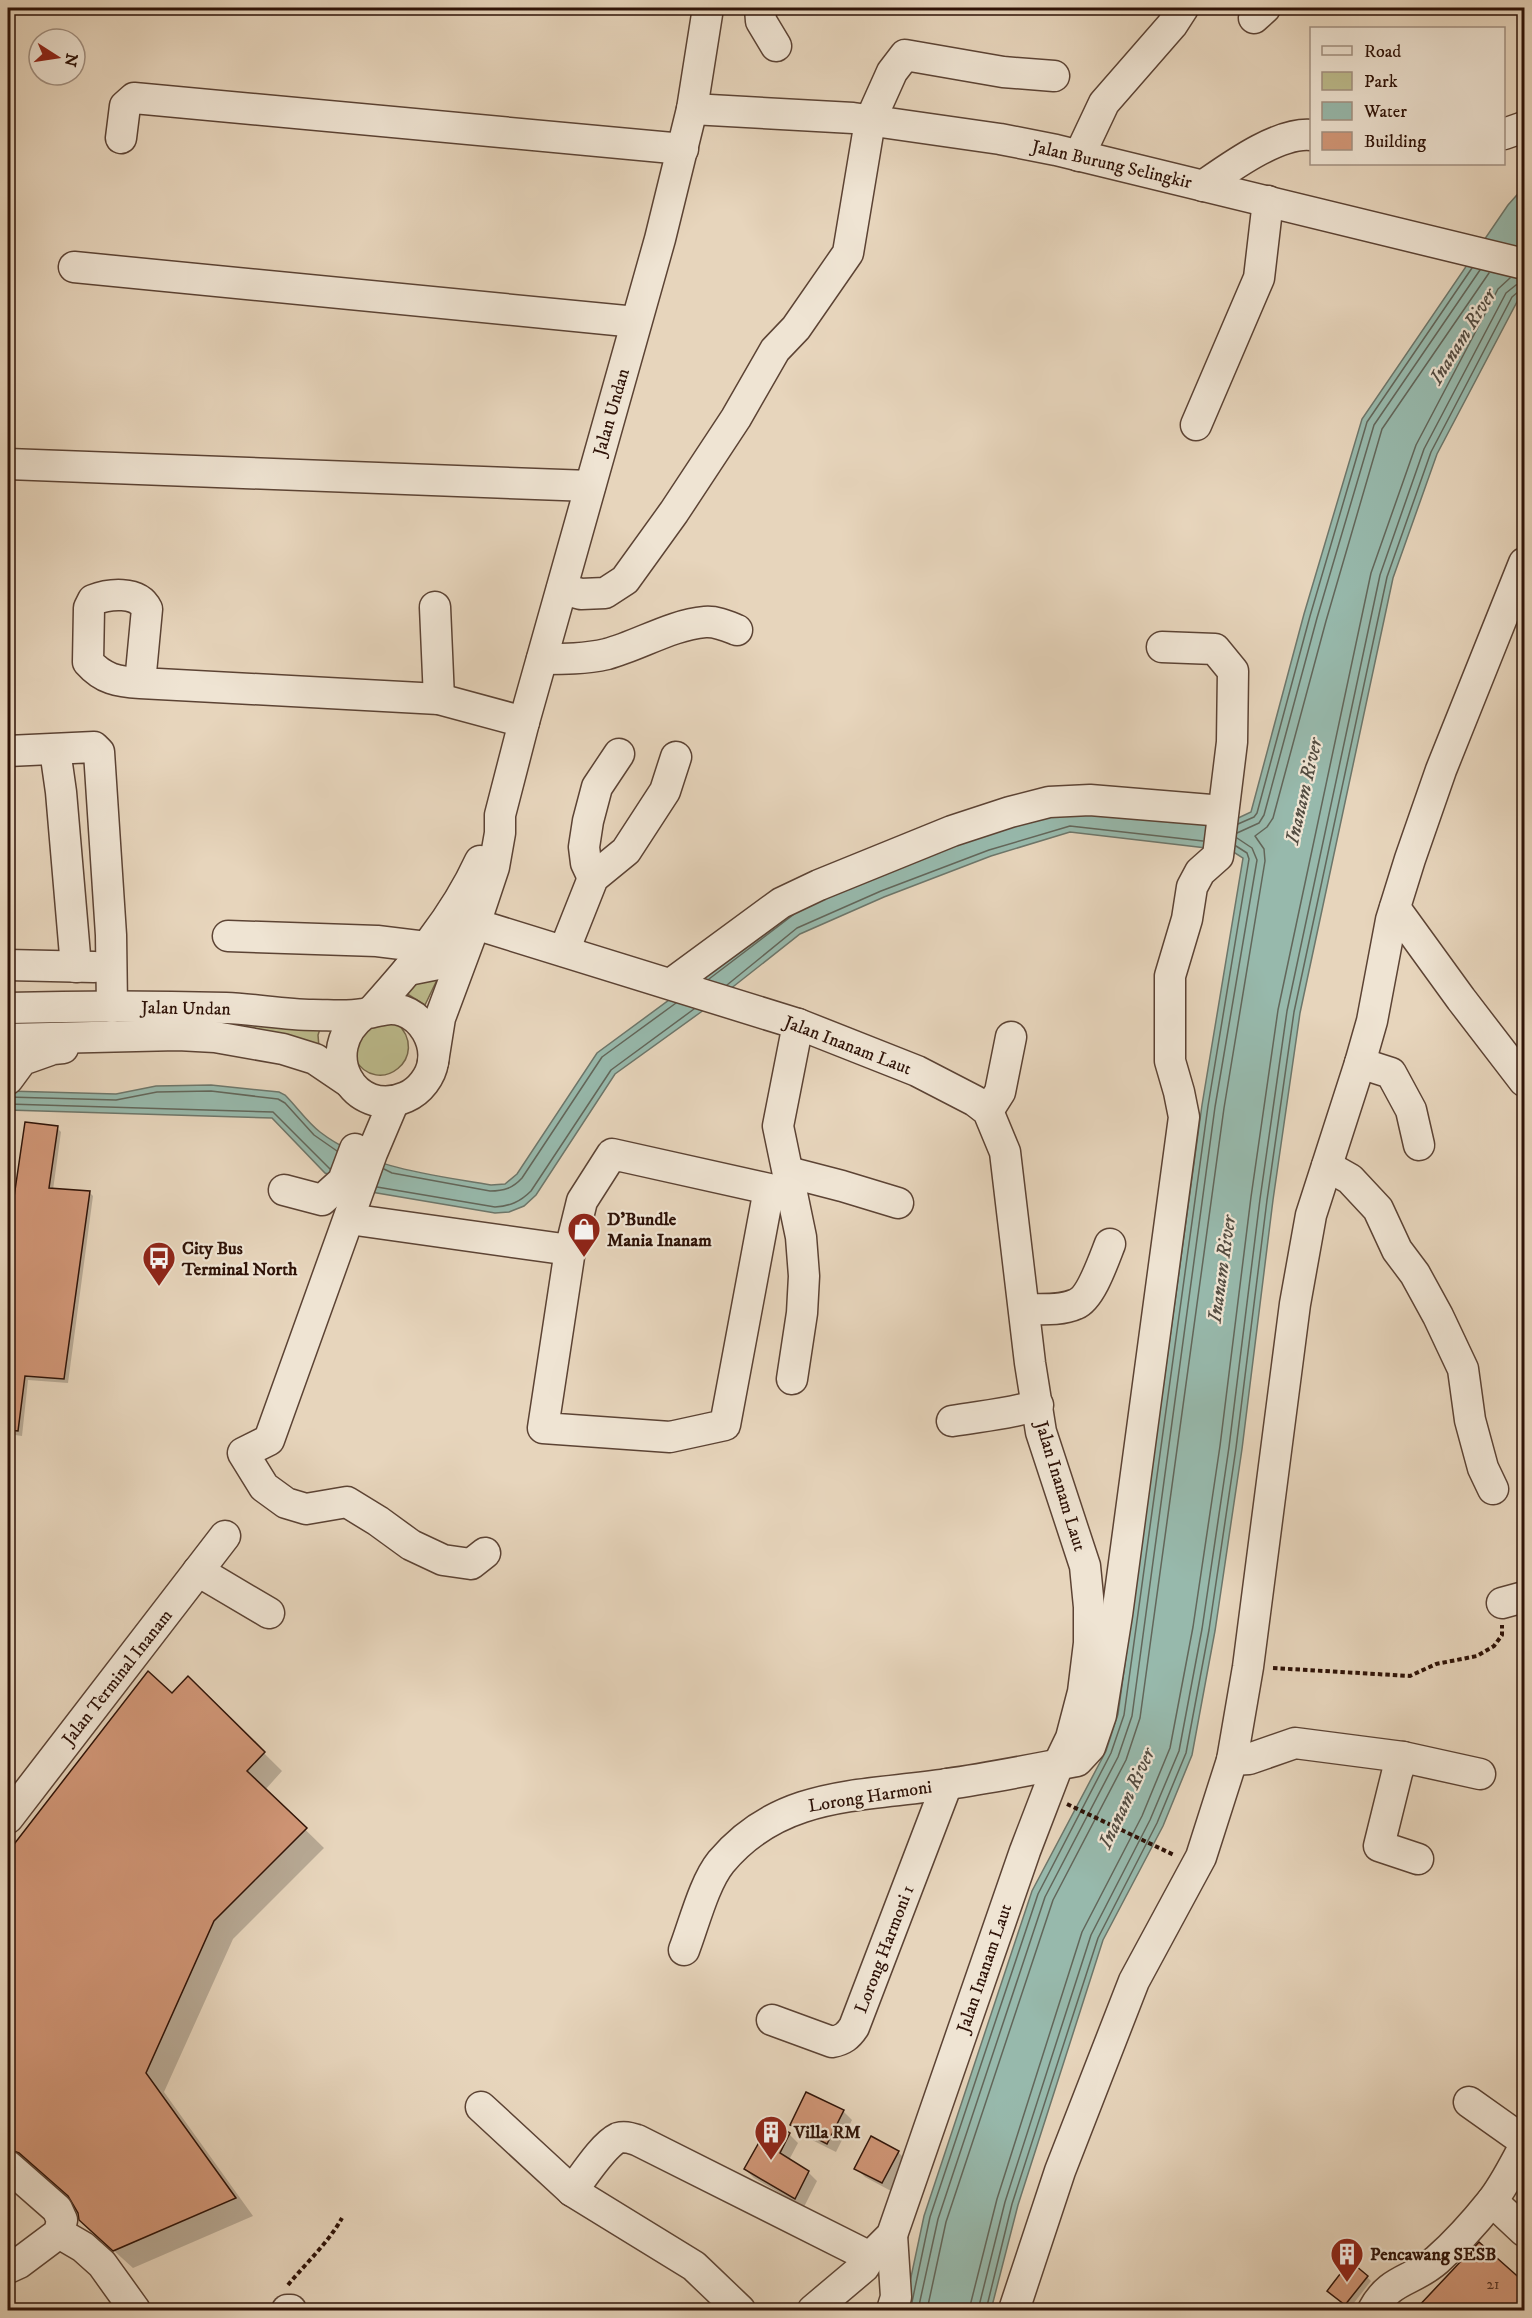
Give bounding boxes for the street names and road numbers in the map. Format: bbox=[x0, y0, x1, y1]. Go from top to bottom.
street label: Jalan Burung Selingkir bbox=[1028, 135, 1194, 194]
street label: Jalan Undan bbox=[588, 366, 635, 460]
street label: Jalan Undan bbox=[139, 997, 232, 1021]
street label: Jalan Inanam Laut bbox=[779, 1011, 915, 1080]
street label: Jalan Inanam Laut bbox=[1029, 1417, 1090, 1554]
street label: Jalan Terminal Inanam bbox=[57, 1605, 178, 1751]
street label: Lorong Harmoni bbox=[807, 1776, 934, 1818]
street label: Lorong Harmoni 1 bbox=[850, 1882, 919, 2016]
street label: Jalan Inanam Laut bbox=[952, 1901, 1017, 2038]

